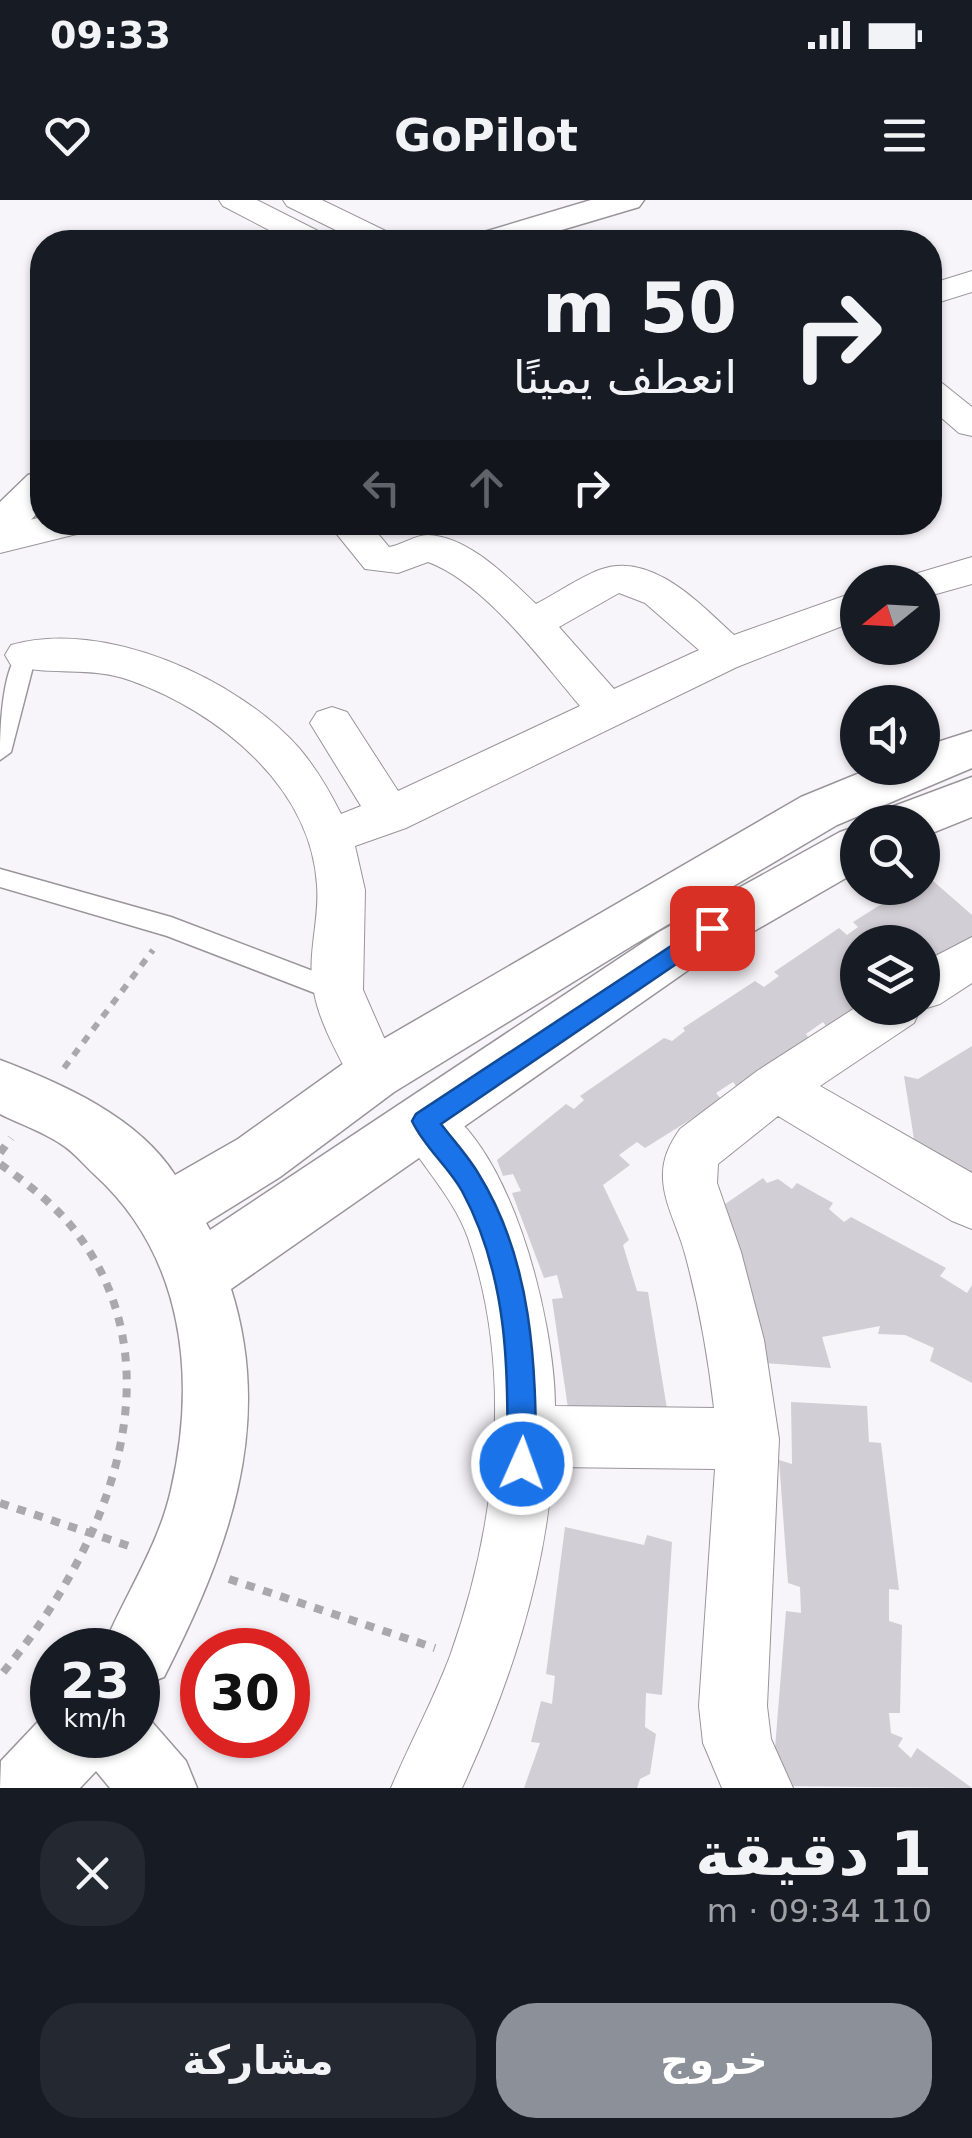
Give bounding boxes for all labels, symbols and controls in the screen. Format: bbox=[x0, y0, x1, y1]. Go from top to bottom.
text: 09:33 bbox=[50, 13, 171, 57]
icon: heart bbox=[40, 108, 95, 163]
icon: menu bbox=[877, 108, 932, 163]
text: GoPilot bbox=[394, 109, 578, 162]
text: 50 m bbox=[542, 267, 737, 349]
icon: right bbox=[772, 270, 902, 400]
text: انعطف يمينًا bbox=[513, 351, 737, 404]
icon: left bbox=[354, 460, 409, 515]
icon: ahead bbox=[459, 460, 514, 515]
icon: right bbox=[564, 460, 619, 515]
north arrow bbox=[840, 565, 940, 665]
map controls bbox=[840, 565, 940, 1025]
button: sound bbox=[840, 685, 940, 785]
button: search bbox=[840, 805, 940, 905]
pin bbox=[670, 886, 755, 971]
icon: arrive bbox=[685, 901, 740, 956]
button: layers bbox=[840, 925, 940, 1025]
position arrow bbox=[470, 1412, 574, 1516]
speed limit sign: 30 bbox=[180, 1628, 310, 1758]
text: 23 bbox=[60, 1652, 130, 1710]
text: km/h bbox=[63, 1704, 127, 1733]
text: 1 دقيقة bbox=[695, 1819, 932, 1889]
button: close bbox=[40, 1821, 145, 1926]
text: 110 m · 09:34 bbox=[707, 1892, 932, 1930]
button: مشاركة bbox=[40, 2003, 476, 2118]
button: خروج bbox=[496, 2003, 932, 2118]

